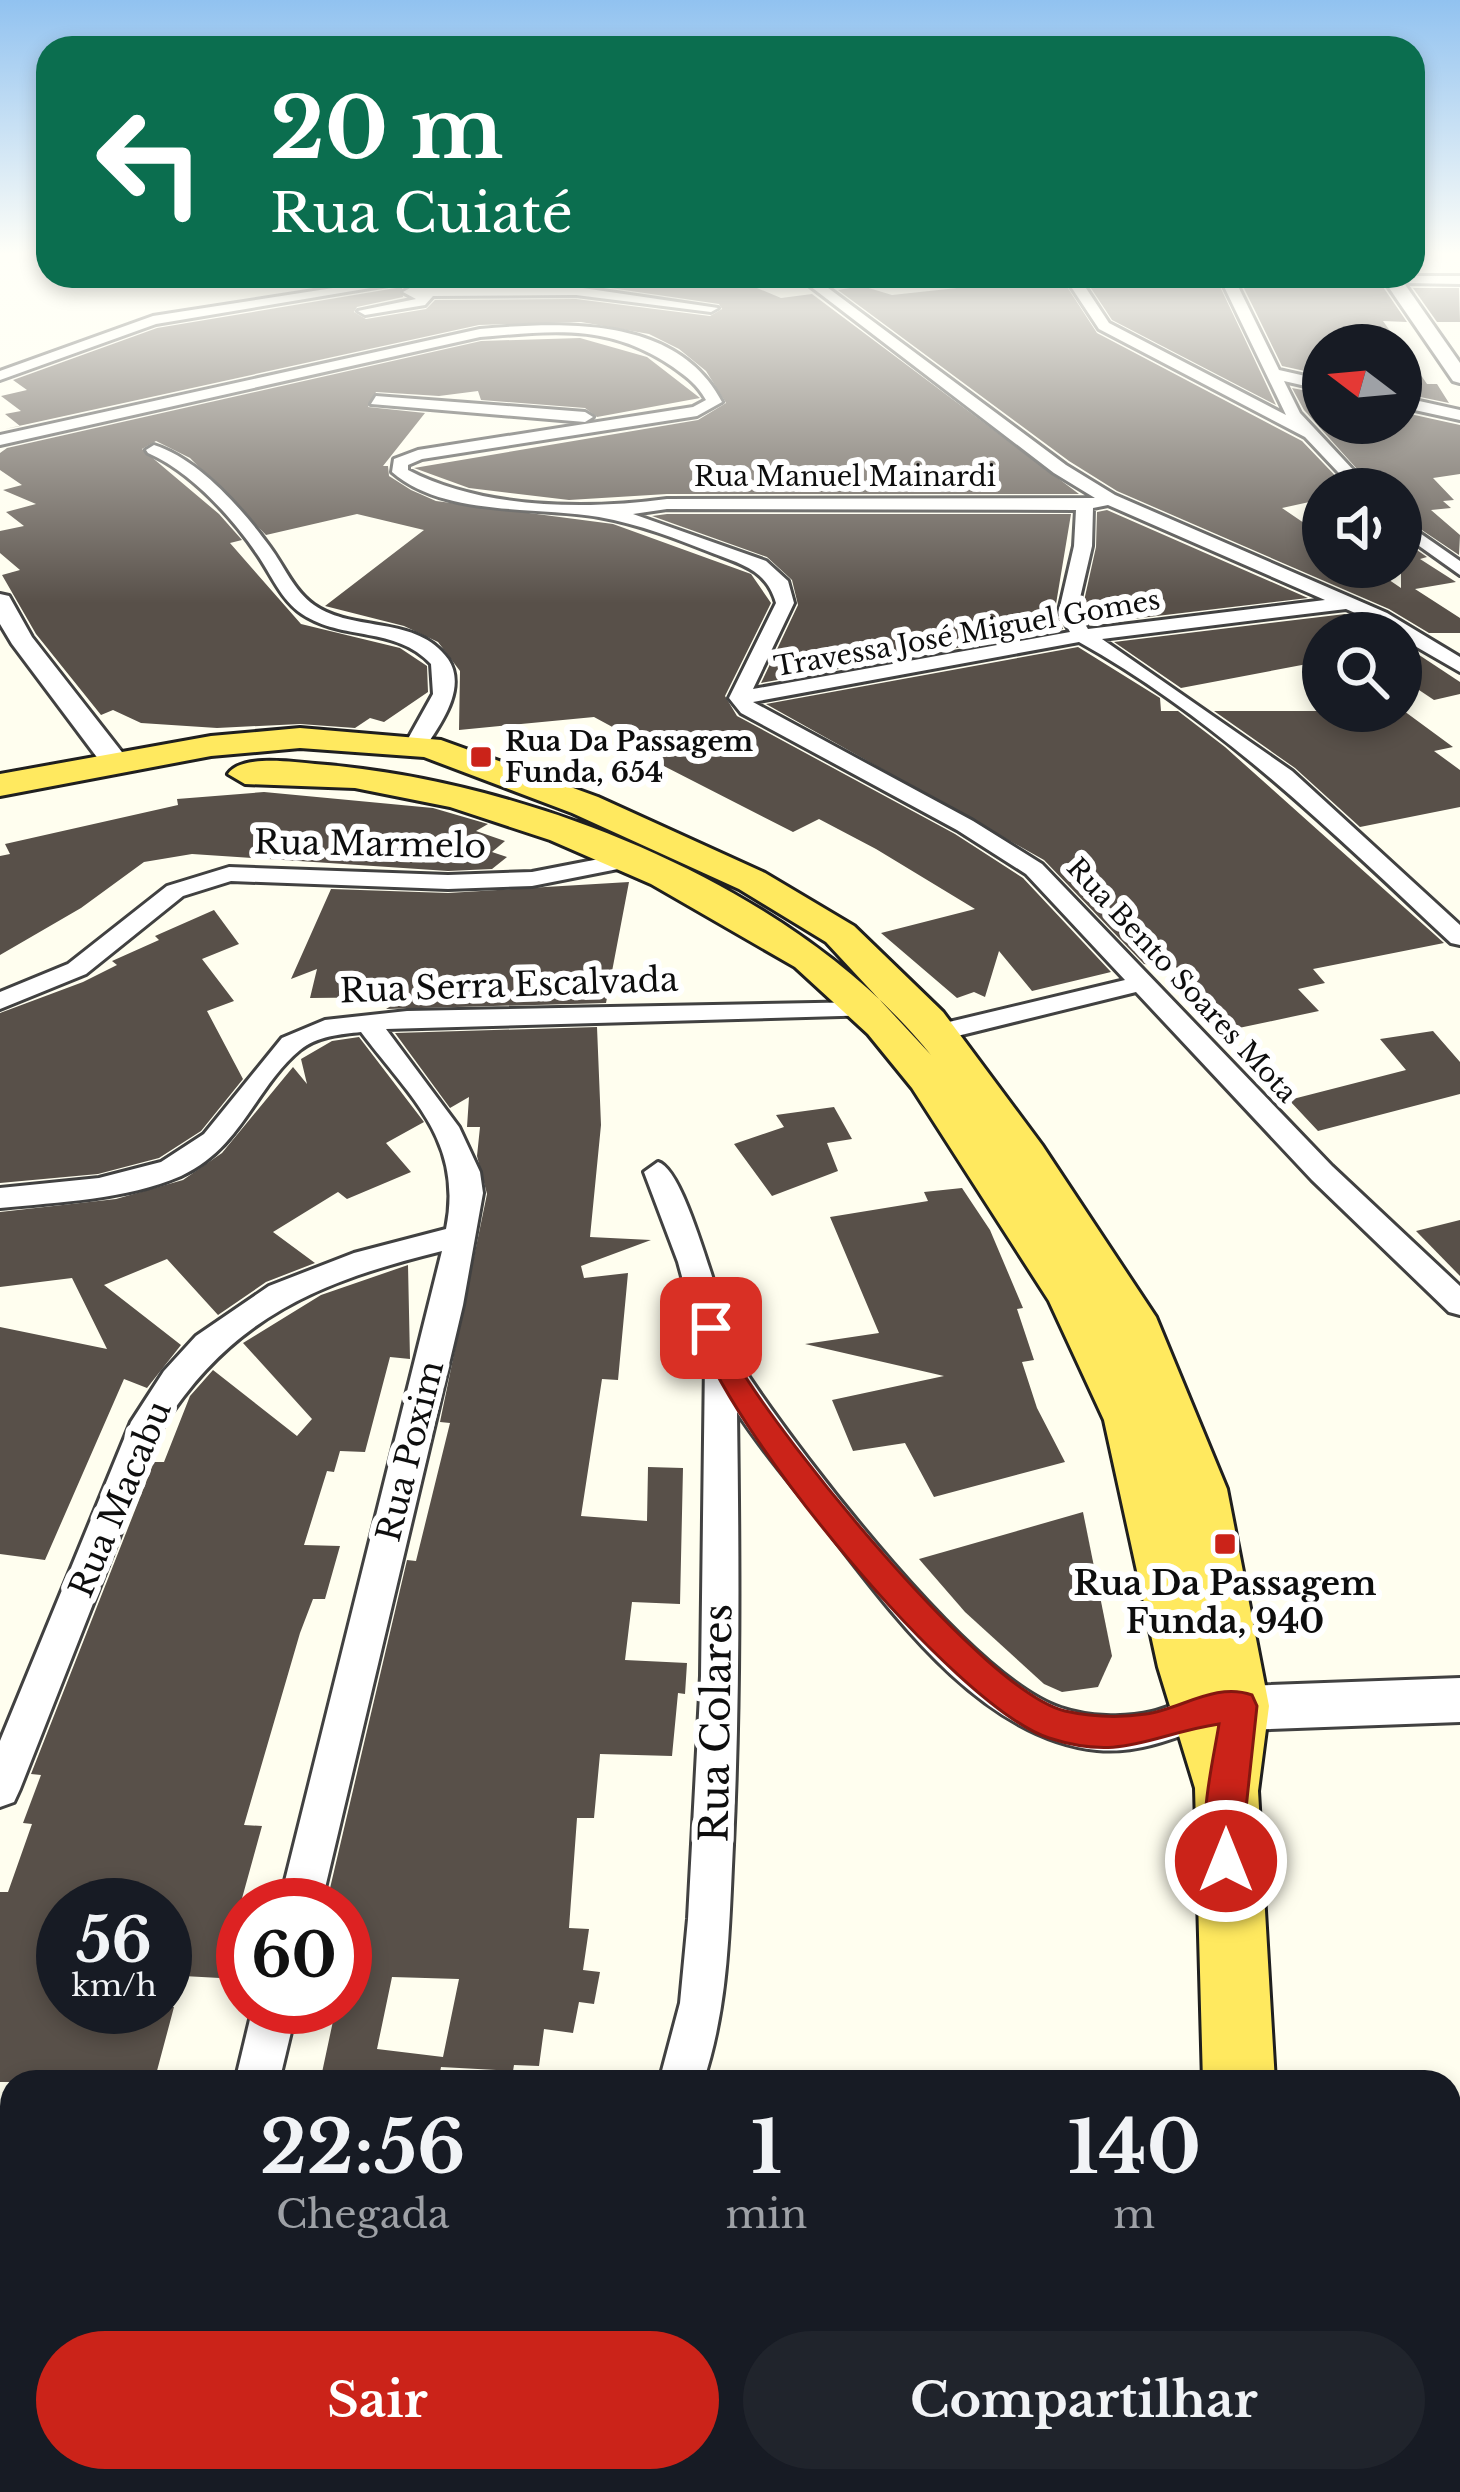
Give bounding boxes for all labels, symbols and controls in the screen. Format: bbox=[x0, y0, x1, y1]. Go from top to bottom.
text: 20 m bbox=[270, 77, 503, 181]
icon: left bbox=[72, 84, 228, 240]
text: Rua Cuiaté bbox=[270, 180, 573, 247]
north arrow bbox=[1302, 324, 1422, 444]
map controls bbox=[1302, 324, 1422, 732]
street label: Rua Manuel Mainardi bbox=[694, 460, 996, 493]
button: sound bbox=[1302, 468, 1422, 588]
street label: Travessa José Miguel Gomes bbox=[772, 583, 1162, 683]
button: search bbox=[1302, 612, 1422, 732]
place label: Rua Da Passagem Funda, 654 bbox=[505, 725, 753, 789]
marker: Rua Da Passagem Funda, 654 bbox=[468, 744, 494, 770]
street label: Rua Marmelo bbox=[254, 821, 486, 867]
street label: Rua Bento Soares Mota bbox=[1060, 851, 1304, 1109]
street label: Rua Serra Escalvada bbox=[339, 959, 680, 1011]
pin bbox=[660, 1277, 762, 1379]
icon: arrive bbox=[678, 1295, 744, 1361]
street label: Rua Poxim bbox=[368, 1356, 452, 1546]
street label: Rua Macabu bbox=[60, 1395, 180, 1603]
marker: Rua Da Passagem Funda, 940 bbox=[1212, 1531, 1238, 1557]
place label: Rua Da Passagem Funda, 940 bbox=[1073, 1563, 1377, 1642]
street label: Rua Colares bbox=[689, 1603, 743, 1843]
position arrow bbox=[1163, 1798, 1289, 1924]
speed limit sign: 60 bbox=[216, 1878, 372, 2034]
text: 56 bbox=[76, 1904, 152, 1978]
text: km/h bbox=[71, 1967, 157, 2004]
text: 22:56 bbox=[260, 2103, 466, 2192]
text: 1 bbox=[751, 2103, 782, 2192]
text: 140 bbox=[1067, 2103, 1201, 2192]
text: Chegada bbox=[276, 2190, 449, 2239]
text: min bbox=[725, 2190, 808, 2239]
text: m bbox=[1113, 2190, 1155, 2239]
button: Sair bbox=[36, 2331, 719, 2469]
button: Compartilhar bbox=[743, 2331, 1425, 2469]

